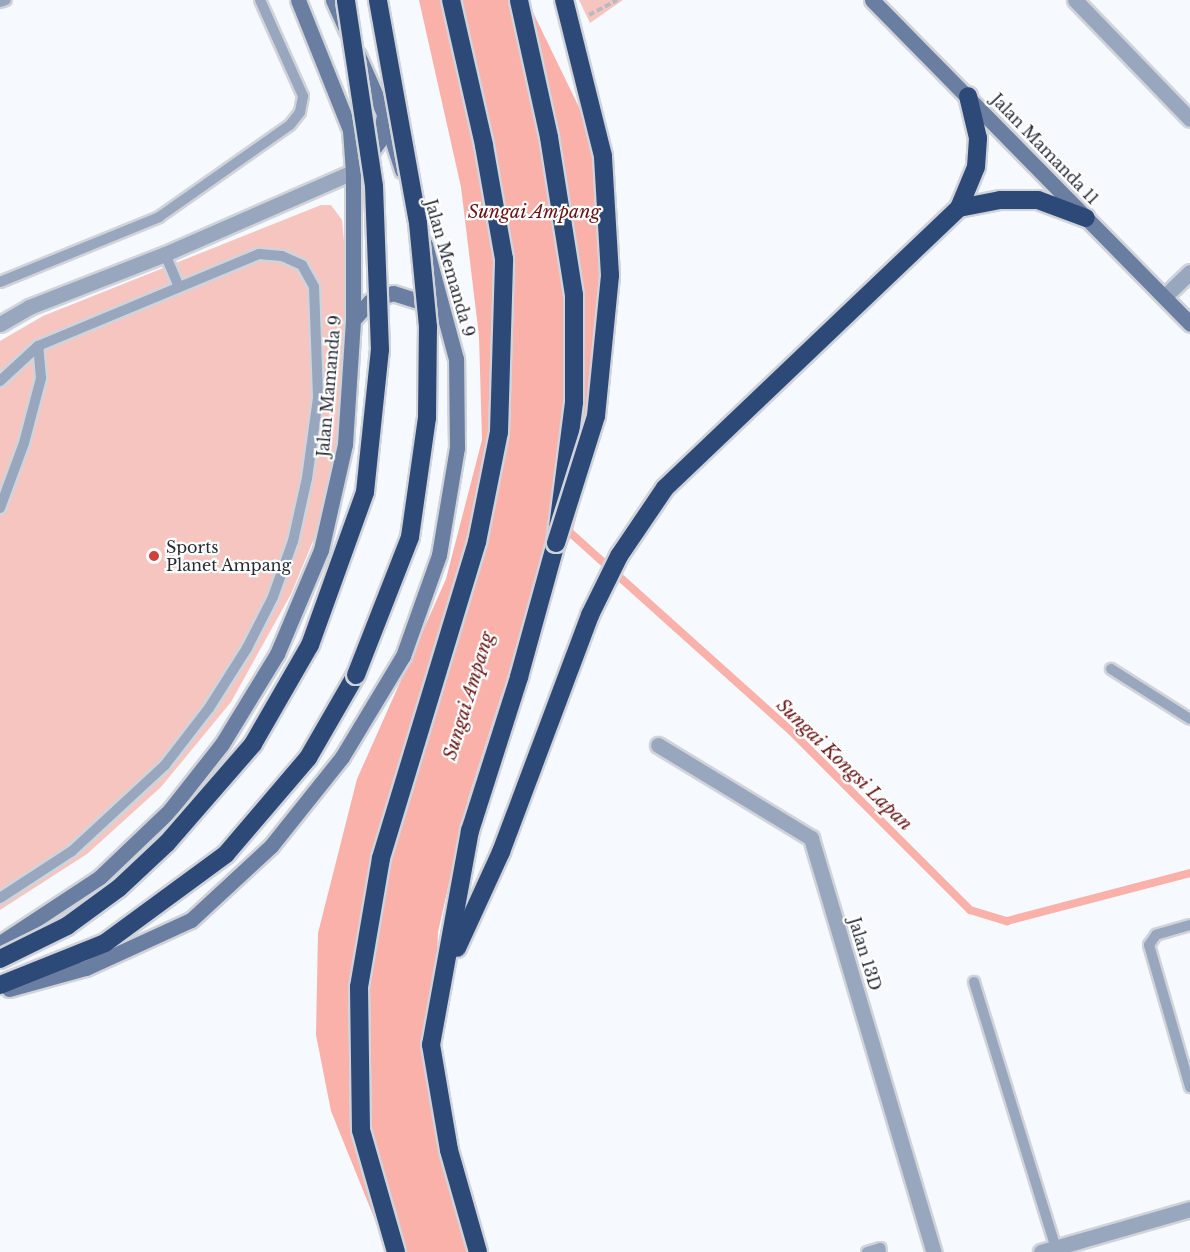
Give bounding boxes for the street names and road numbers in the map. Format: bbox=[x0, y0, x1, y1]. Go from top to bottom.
street label: Jalan Mamanda 11 bbox=[987, 90, 1103, 208]
street label: Jalan Memanda 9 bbox=[421, 197, 479, 339]
street label: Jalan Mamanda 9 bbox=[313, 314, 345, 458]
street label: Jalan 13D bbox=[845, 915, 885, 993]

